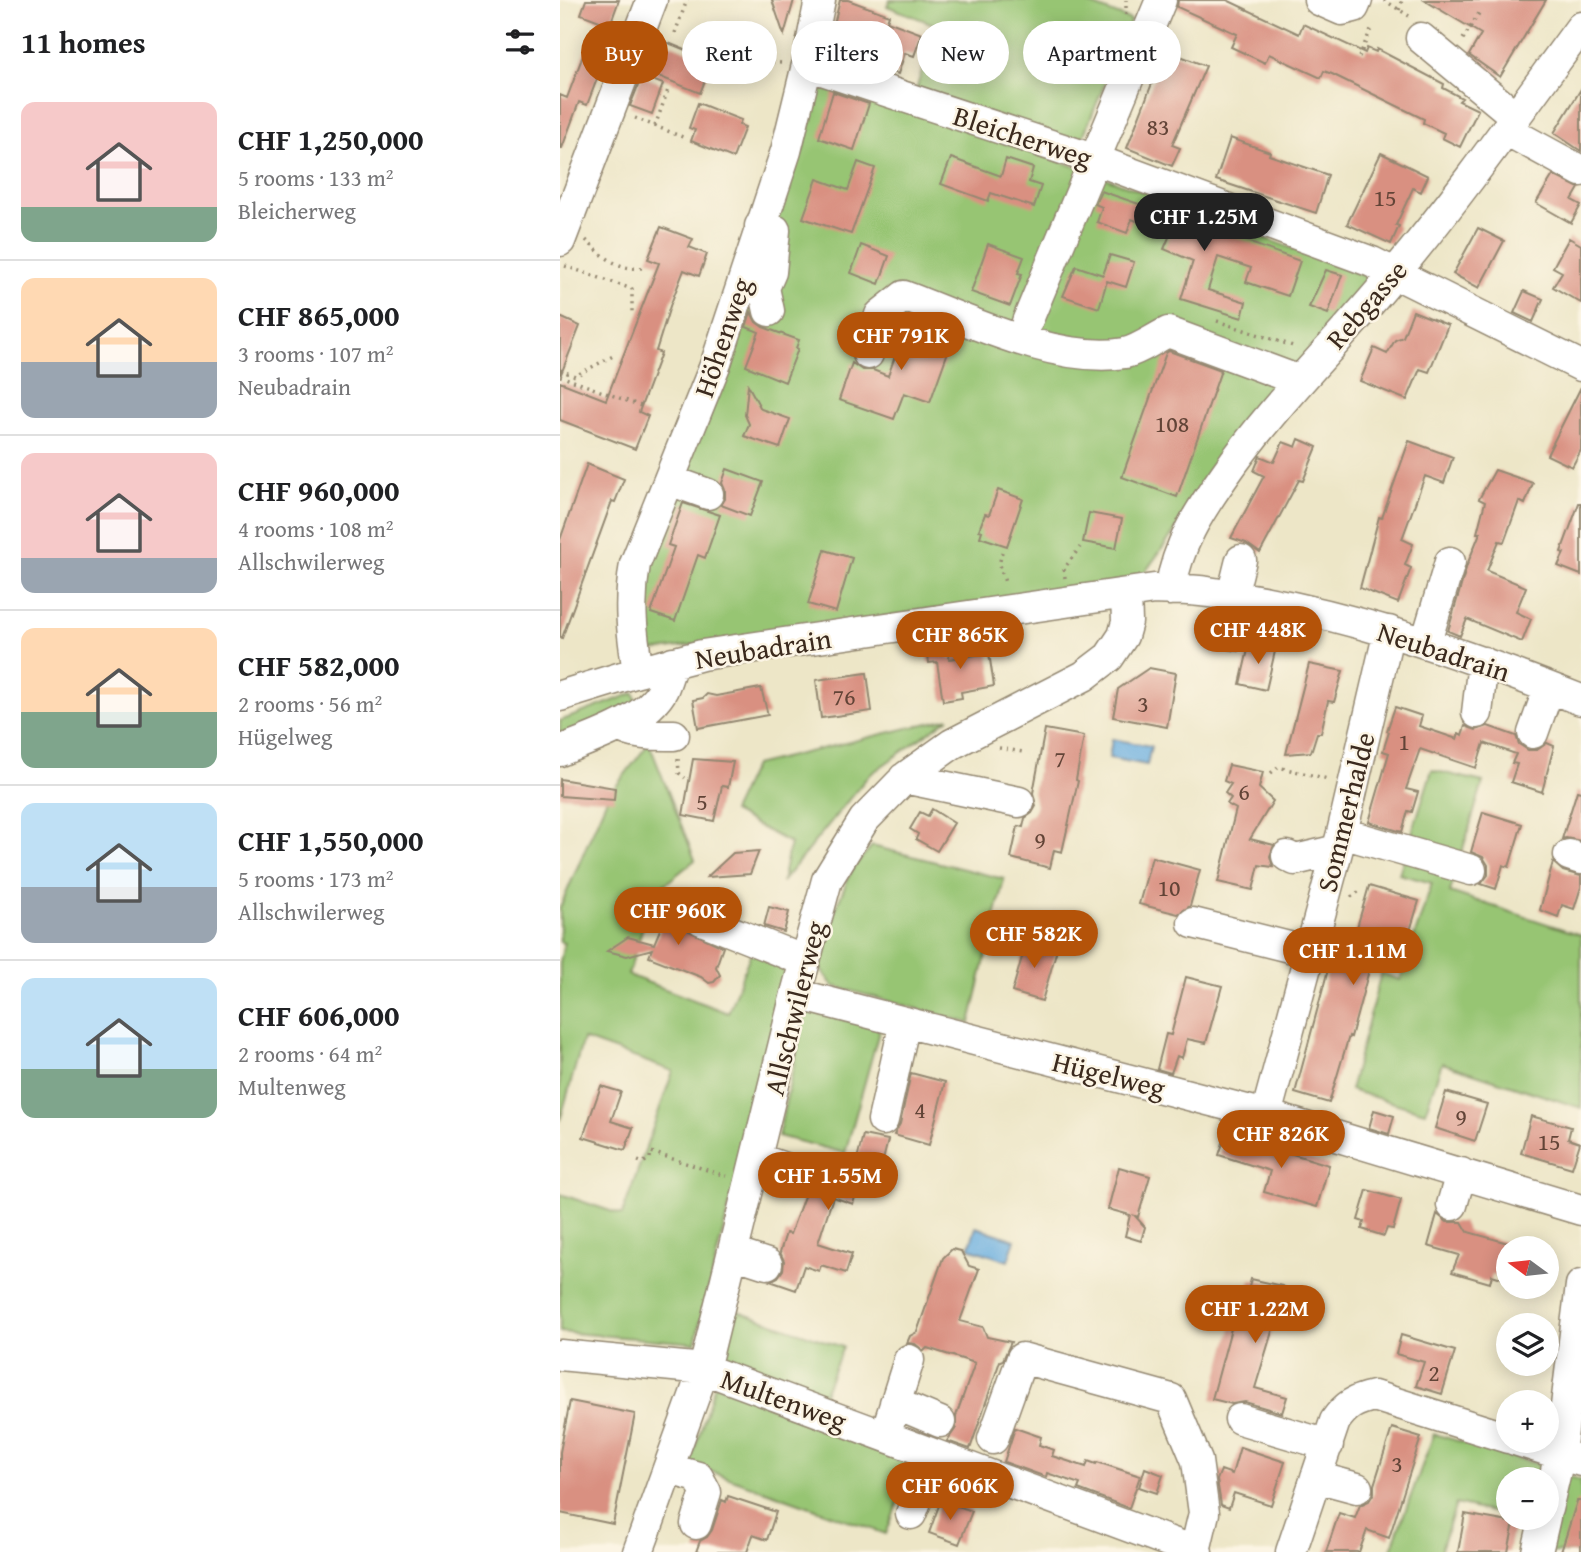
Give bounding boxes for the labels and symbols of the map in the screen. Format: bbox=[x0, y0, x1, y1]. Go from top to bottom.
street label: Bleicherweg bbox=[948, 94, 1098, 178]
house number: 83 bbox=[1146, 109, 1170, 144]
house number: 15 bbox=[1373, 180, 1397, 215]
pin: CHF 1.25M bbox=[1124, 194, 1284, 253]
street label: Rebgasse bbox=[1316, 250, 1416, 358]
street label: Höhenweg bbox=[682, 272, 762, 402]
pin: CHF 791K bbox=[829, 312, 973, 372]
house number: 108 bbox=[1155, 406, 1189, 441]
pin: CHF 448K bbox=[1186, 606, 1330, 666]
street label: Neubadrain bbox=[1372, 610, 1516, 692]
pin: CHF 865K bbox=[888, 612, 1032, 671]
street label: Neubadrain bbox=[692, 617, 834, 679]
house number: 76 bbox=[832, 679, 856, 714]
house number: 3 bbox=[1137, 686, 1149, 721]
house number: 1 bbox=[1398, 724, 1410, 759]
street label: Sommerhalde bbox=[1305, 728, 1385, 896]
house number: 7 bbox=[1054, 741, 1066, 776]
house number: 6 bbox=[1238, 774, 1250, 809]
house number: 5 bbox=[696, 784, 708, 819]
house number: 9 bbox=[1034, 822, 1046, 857]
house number: 10 bbox=[1157, 870, 1181, 905]
pin: CHF 960K bbox=[606, 888, 750, 947]
pin: CHF 582K bbox=[962, 911, 1106, 970]
street label: Allschwilerweg bbox=[753, 917, 835, 1099]
pin: CHF 1.11M bbox=[1273, 928, 1433, 987]
street label: Hügelweg bbox=[1048, 1040, 1170, 1108]
house number: 4 bbox=[914, 1092, 926, 1127]
house number: 9 bbox=[1455, 1099, 1467, 1134]
pin: CHF 826K bbox=[1209, 1110, 1353, 1170]
house number: 15 bbox=[1537, 1124, 1561, 1159]
pin: CHF 1.55M bbox=[748, 1152, 908, 1212]
north arrow bbox=[1496, 1236, 1559, 1298]
pin: CHF 1.22M bbox=[1175, 1286, 1335, 1345]
house number: 2 bbox=[1428, 1355, 1440, 1390]
street label: Multenweg bbox=[715, 1357, 853, 1441]
house number: 3 bbox=[1391, 1446, 1403, 1481]
pin: CHF 606K bbox=[878, 1462, 1022, 1522]

